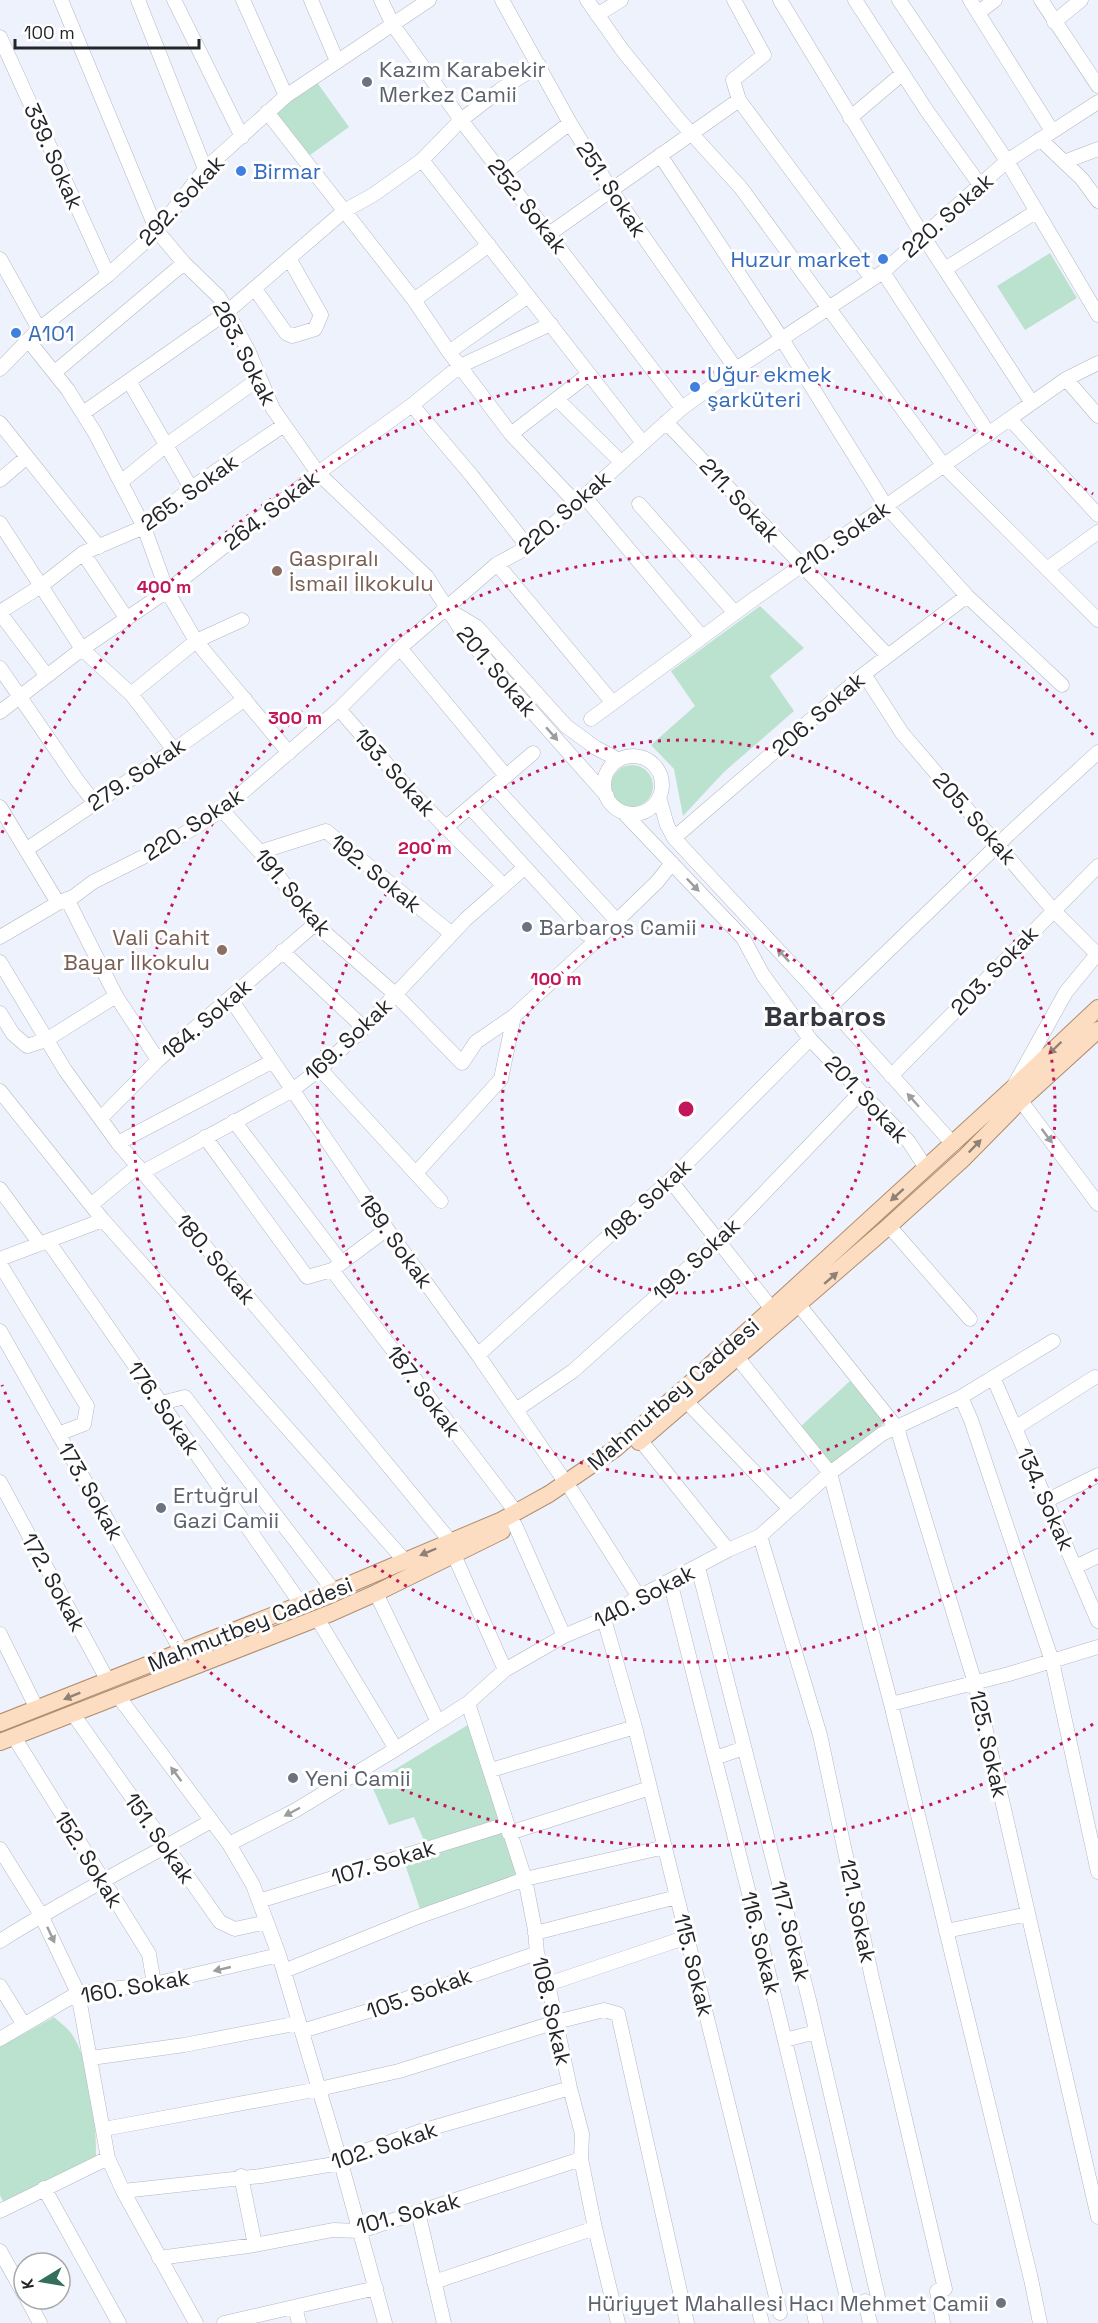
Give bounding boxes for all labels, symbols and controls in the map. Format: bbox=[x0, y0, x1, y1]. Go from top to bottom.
scale bar bbox=[15, 12, 200, 50]
text: 100 m bbox=[24, 21, 75, 44]
place label: Kazım Karabekir Merkez Camii bbox=[379, 55, 546, 108]
marker: Kazım Karabekir Merkez Camii bbox=[360, 75, 374, 89]
street label: 339. Sokak bbox=[18, 98, 90, 214]
street label: 251. Sokak bbox=[571, 136, 653, 242]
street label: 292. Sokak bbox=[132, 149, 230, 251]
street label: 252. Sokak bbox=[482, 153, 574, 259]
place label: Birmar bbox=[253, 157, 321, 185]
marker: Birmar bbox=[234, 164, 248, 178]
street label: 220. Sokak bbox=[895, 166, 999, 264]
place label: Huzur market bbox=[730, 245, 871, 273]
marker: Huzur market bbox=[876, 252, 890, 266]
street label: 263. Sokak bbox=[207, 296, 283, 410]
place label: A101 bbox=[28, 319, 74, 347]
marker: A101 bbox=[9, 326, 23, 340]
place label: Uğur ekmek şarküteri bbox=[707, 360, 832, 413]
marker: Uğur ekmek şarküteri bbox=[688, 380, 702, 394]
street label: 265. Sokak bbox=[135, 447, 243, 537]
street label: 211. Sokak bbox=[694, 452, 786, 548]
street label: 264. Sokak bbox=[217, 464, 325, 556]
street label: 220. Sokak bbox=[512, 464, 616, 560]
street label: 210. Sokak bbox=[789, 494, 895, 580]
place label: Gaspıralı İsmail İlkokulu bbox=[289, 544, 434, 597]
marker: Gaspıralı İsmail İlkokulu bbox=[270, 564, 284, 578]
text: 400 m bbox=[137, 575, 191, 598]
street label: 201. Sokak bbox=[451, 620, 543, 722]
street label: 206. Sokak bbox=[766, 666, 870, 762]
text: 300 m bbox=[268, 706, 322, 729]
street label: 193. Sokak bbox=[348, 722, 442, 822]
one-way arrow bbox=[545, 727, 559, 742]
street label: 279. Sokak bbox=[82, 731, 191, 817]
street label: 205. Sokak bbox=[927, 766, 1023, 870]
street label: 220. Sokak bbox=[138, 781, 249, 867]
street label: 192. Sokak bbox=[325, 828, 428, 918]
text: 200 m bbox=[398, 836, 452, 859]
street label: 191. Sokak bbox=[248, 843, 338, 942]
one-way arrow bbox=[686, 877, 700, 892]
place label: Barbaros Camii bbox=[539, 913, 697, 941]
street label: 203. Sokak bbox=[944, 919, 1044, 1021]
marker: Barbaros Camii bbox=[520, 920, 534, 934]
place label: Vali Cahit Bayar İlkokulu bbox=[63, 923, 210, 976]
marker: Vali Cahit Bayar İlkokulu bbox=[215, 943, 229, 957]
one-way arrow bbox=[776, 948, 790, 963]
text: 100 m bbox=[530, 967, 582, 990]
street label: 184. Sokak bbox=[155, 972, 257, 1066]
street label: 169. Sokak bbox=[298, 991, 398, 1087]
district label: Barbaros bbox=[764, 998, 886, 1034]
one-way arrow bbox=[1048, 1041, 1063, 1055]
street label: 201. Sokak bbox=[819, 1049, 915, 1149]
one-way arrow bbox=[906, 1093, 920, 1108]
centre of rings bbox=[676, 1099, 696, 1119]
one-way arrow bbox=[1041, 1128, 1053, 1144]
one-way arrow bbox=[968, 1140, 982, 1154]
street label: 198. Sokak bbox=[597, 1152, 697, 1248]
one-way arrow bbox=[890, 1187, 904, 1201]
street label: 189. Sokak bbox=[352, 1188, 440, 1294]
street label: 180. Sokak bbox=[170, 1208, 262, 1310]
street label: 199. Sokak bbox=[646, 1211, 746, 1307]
one-way arrow bbox=[823, 1272, 838, 1285]
street label: Mahmutbey Caddesi bbox=[581, 1312, 765, 1476]
street label: 187. Sokak bbox=[381, 1340, 468, 1442]
street label: 176. Sokak bbox=[121, 1356, 207, 1461]
street label: 173. Sokak bbox=[52, 1437, 130, 1545]
street label: 134. Sokak bbox=[1011, 1443, 1081, 1555]
place label: Ertuğrul Gazi Camii bbox=[173, 1481, 279, 1534]
marker: Ertuğrul Gazi Camii bbox=[154, 1501, 168, 1515]
street label: 172. Sokak bbox=[16, 1528, 93, 1636]
one-way arrow bbox=[418, 1547, 436, 1557]
street label: 140. Sokak bbox=[589, 1558, 699, 1634]
street label: Mahmutbey Caddesi bbox=[143, 1570, 357, 1678]
street label: 125. Sokak bbox=[963, 1688, 1015, 1801]
one-way arrow bbox=[62, 1691, 80, 1701]
place label: Yeni Camii bbox=[305, 1764, 411, 1792]
one-way arrow bbox=[170, 1766, 182, 1782]
marker: Yeni Camii bbox=[286, 1771, 300, 1785]
street label: 151. Sokak bbox=[118, 1787, 202, 1889]
street label: 152. Sokak bbox=[48, 1805, 130, 1913]
one-way arrow bbox=[283, 1807, 300, 1817]
street label: 107. Sokak bbox=[328, 1833, 439, 1891]
street label: 121. Sokak bbox=[833, 1857, 883, 1966]
street label: 117. Sokak bbox=[765, 1878, 817, 1985]
street label: 116. Sokak bbox=[735, 1888, 787, 1998]
street label: 115. Sokak bbox=[668, 1911, 720, 2020]
one-way arrow bbox=[47, 1927, 56, 1944]
street label: 108. Sokak bbox=[526, 1954, 578, 2068]
street label: 105. Sokak bbox=[362, 1961, 476, 2025]
street label: 160. Sokak bbox=[78, 1963, 192, 2009]
one-way arrow bbox=[213, 1964, 231, 1974]
street label: 102. Sokak bbox=[327, 2115, 441, 2175]
street label: 101. Sokak bbox=[353, 2186, 463, 2240]
north arrow bbox=[12, 2251, 72, 2311]
text: K bbox=[17, 2277, 39, 2291]
place label: Hüriyyet Mahallesi Hacı Mehmet Camii bbox=[588, 2289, 989, 2317]
marker: Hüriyyet Mahallesi Hacı Mehmet Camii bbox=[994, 2296, 1008, 2310]

